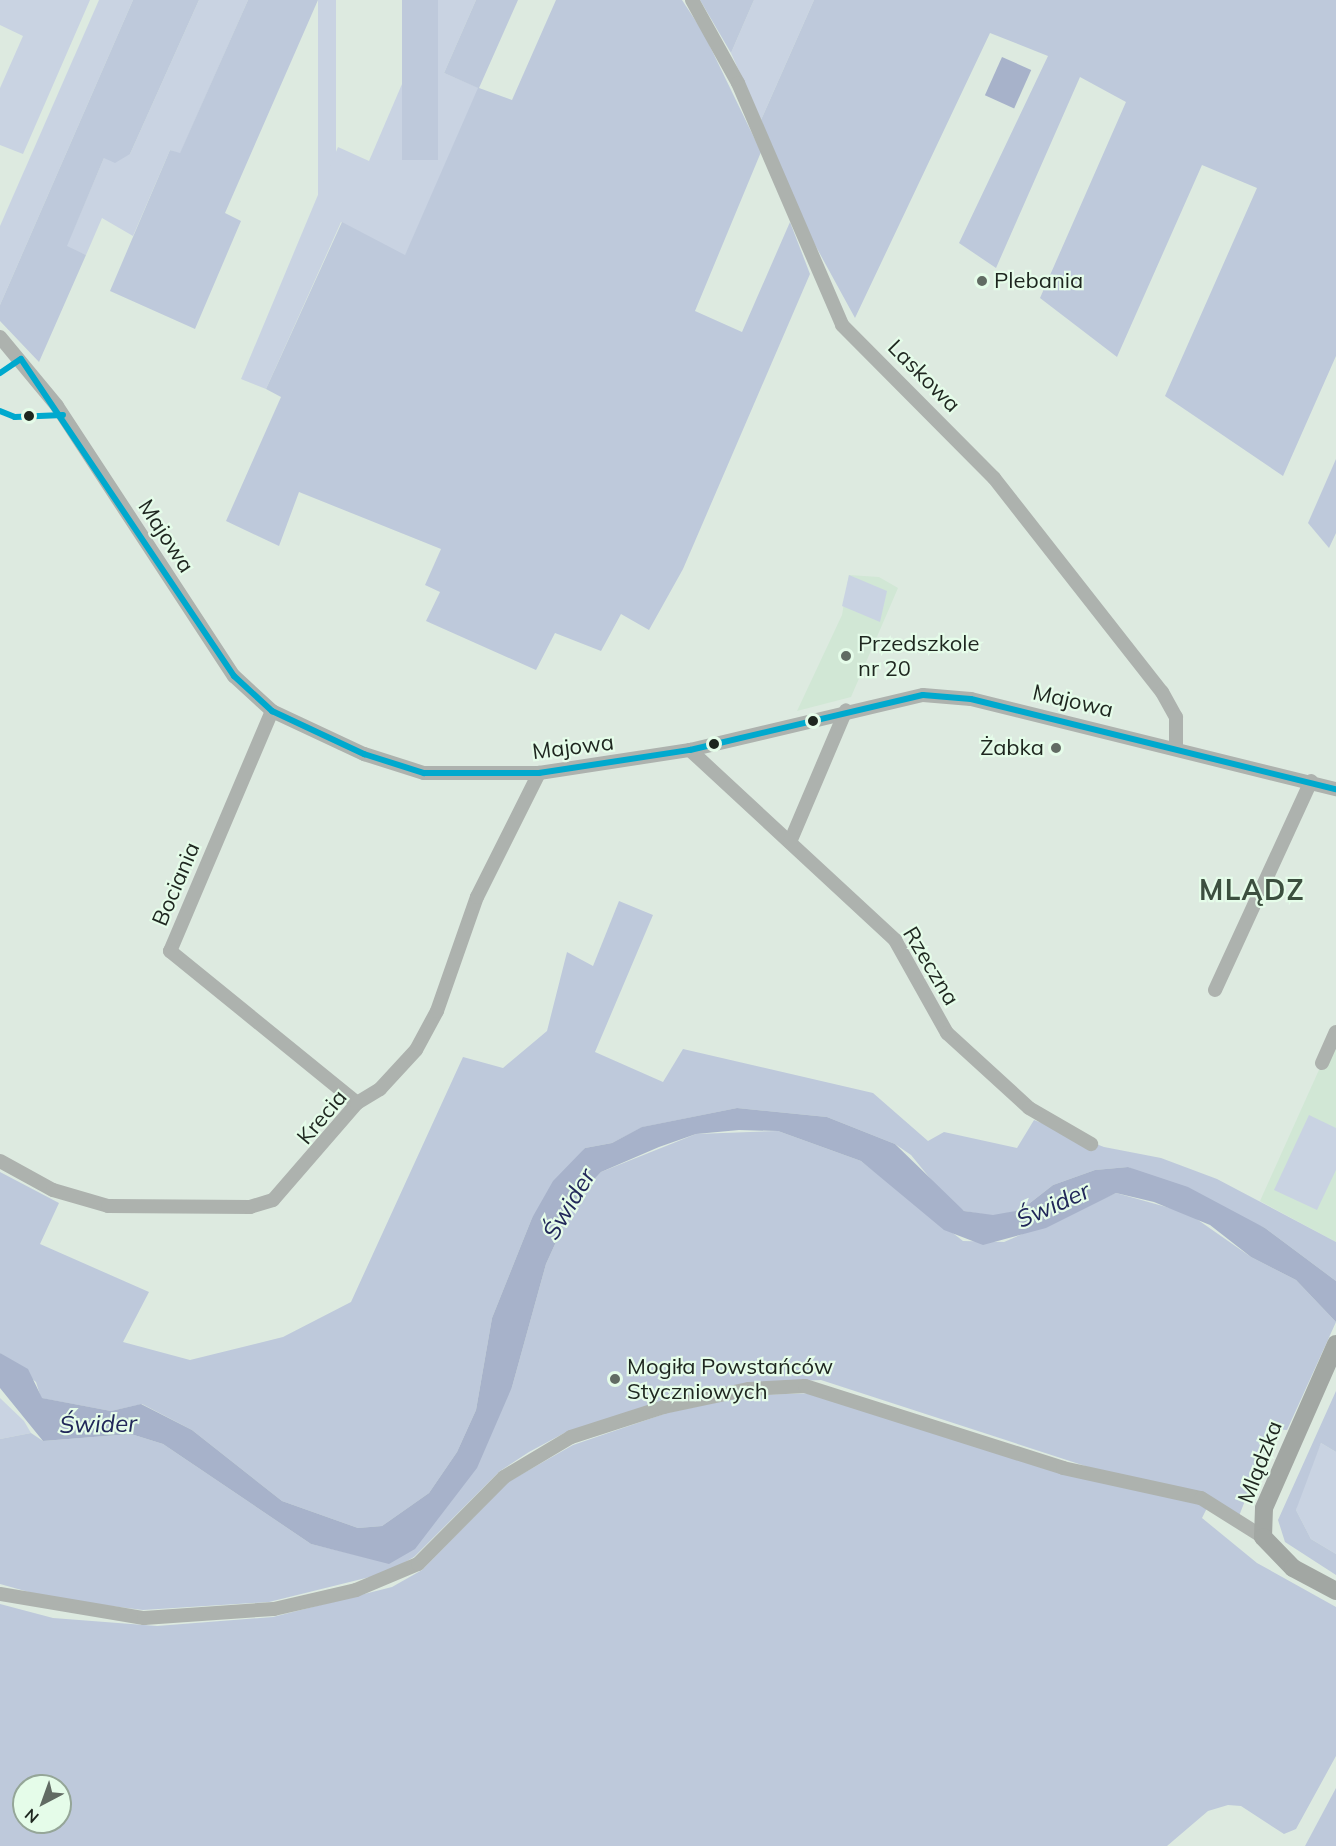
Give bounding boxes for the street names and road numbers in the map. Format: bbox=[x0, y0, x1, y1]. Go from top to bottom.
street label: Laskowa bbox=[882, 334, 966, 418]
street label: Majowa bbox=[133, 495, 199, 577]
street label: Majowa bbox=[1030, 679, 1116, 723]
street label: Majowa bbox=[531, 729, 615, 765]
street label: Bociania bbox=[147, 838, 205, 930]
street label: Rzeczna bbox=[897, 922, 965, 1010]
street label: Krecia bbox=[292, 1084, 352, 1150]
street label: Mlądzka bbox=[1232, 1417, 1288, 1507]

